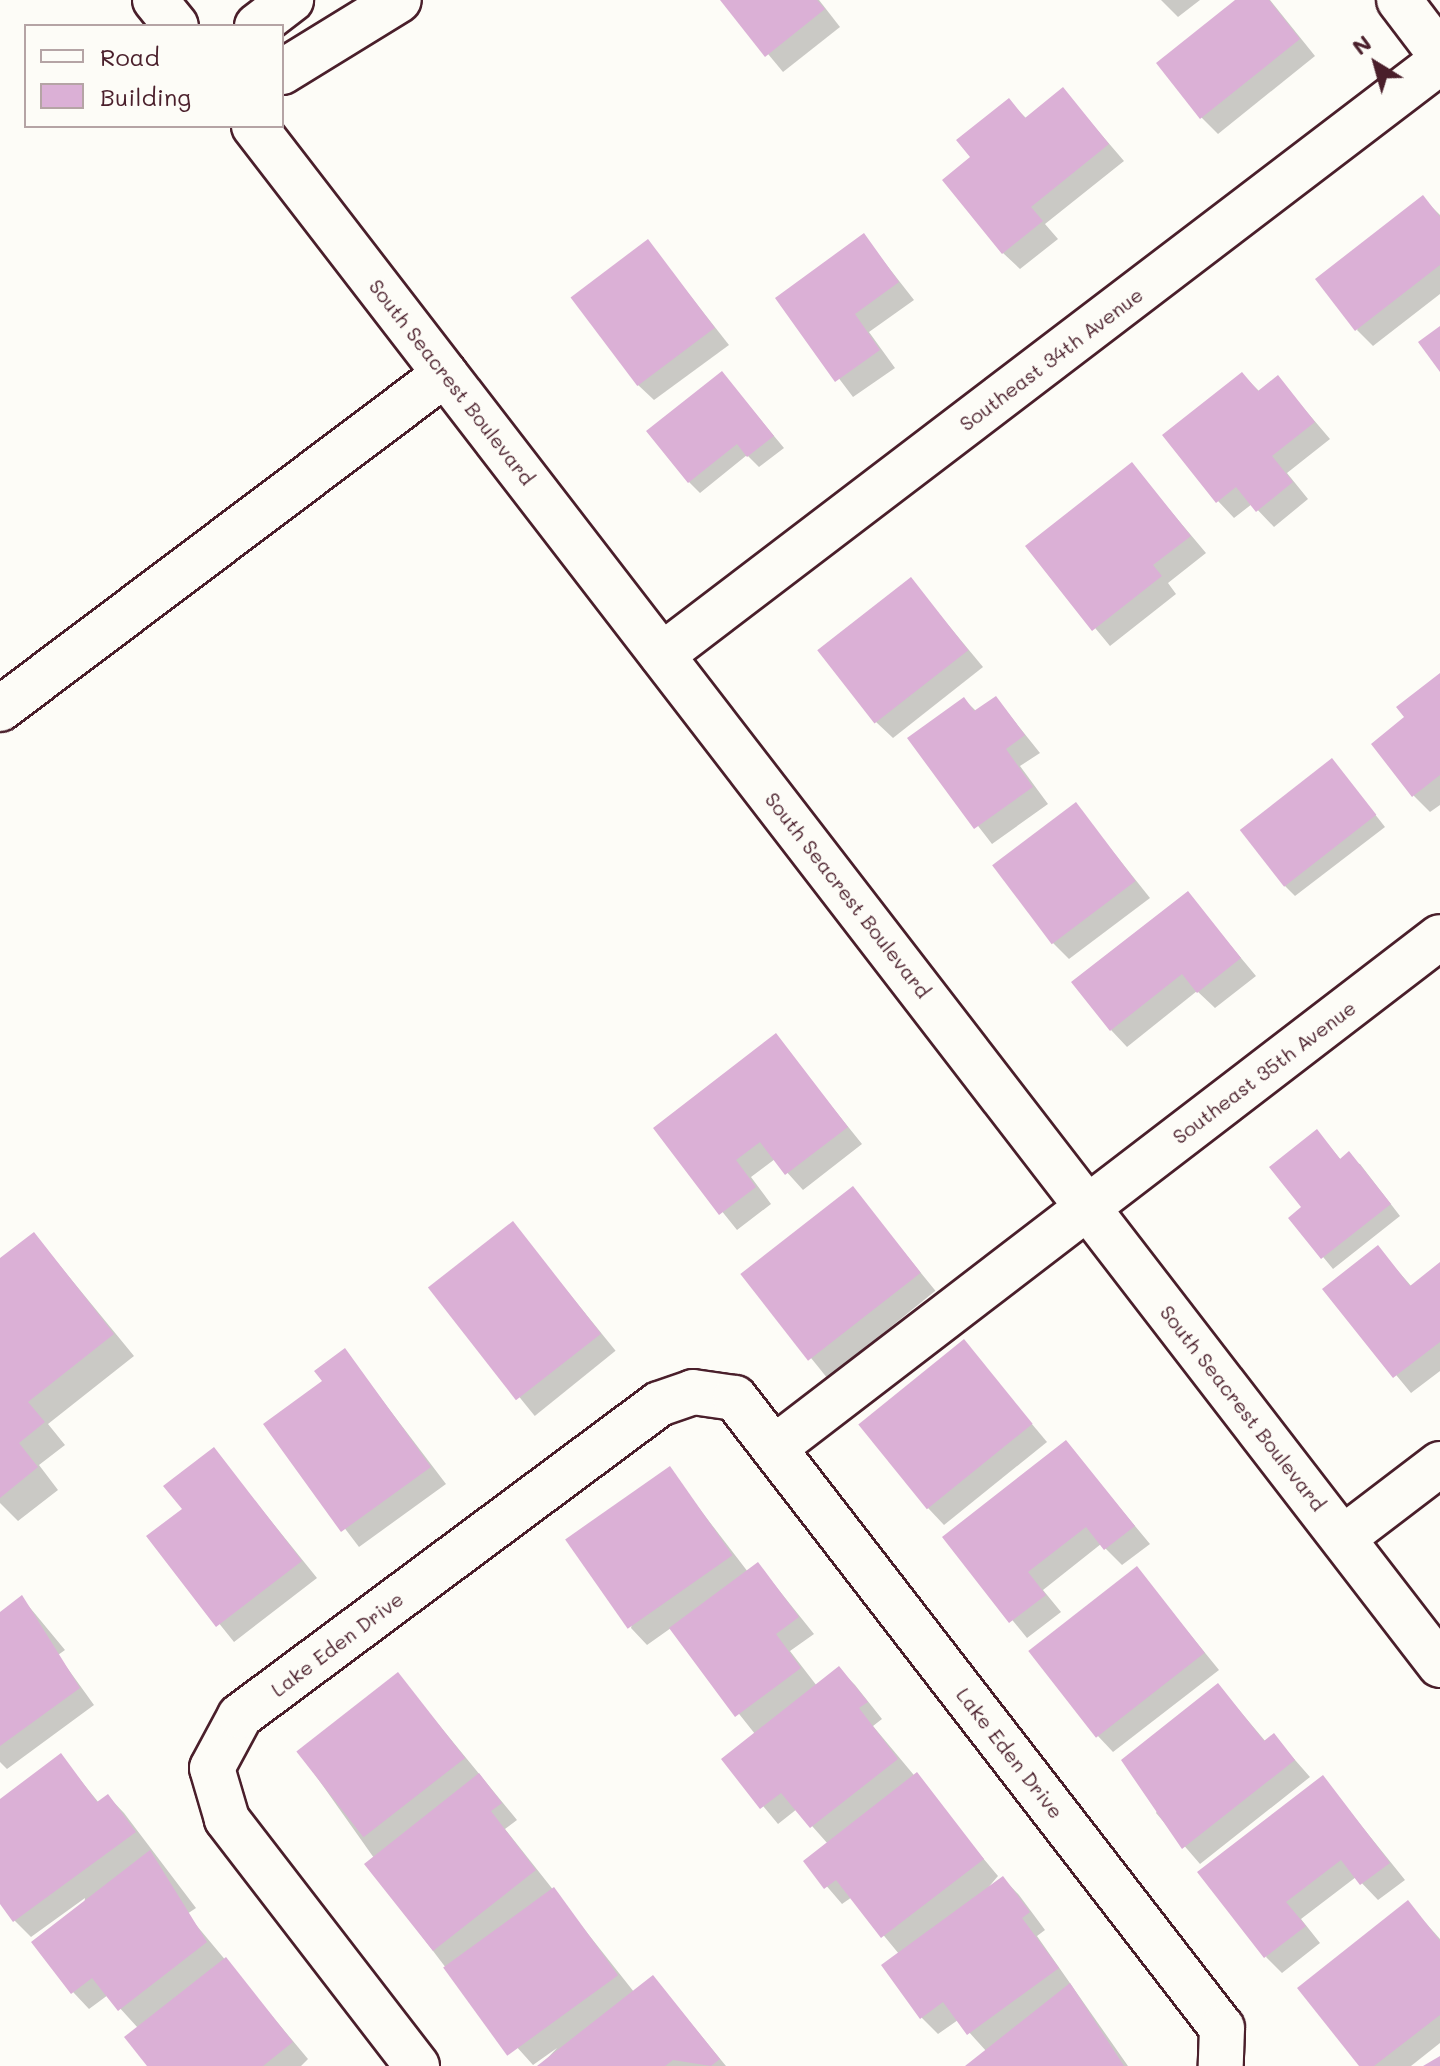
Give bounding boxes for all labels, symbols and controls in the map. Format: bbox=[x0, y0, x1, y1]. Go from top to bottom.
legend bbox=[24, 24, 284, 128]
north arrow bbox=[1336, 24, 1416, 104]
text: N bbox=[1346, 28, 1377, 61]
text: Road bbox=[100, 41, 160, 72]
text: Building bbox=[100, 81, 191, 112]
street label: South Seacrest Boulevard bbox=[364, 274, 540, 490]
street label: Southeast 34th Avenue bbox=[955, 282, 1147, 436]
street label: South Seacrest Boulevard bbox=[760, 787, 936, 1003]
street label: Southeast 35th Avenue bbox=[1168, 995, 1360, 1149]
street label: South Seacrest Boulevard bbox=[1155, 1300, 1331, 1516]
street label: Lake Eden Drive bbox=[266, 1586, 408, 1702]
street label: Lake Eden Drive bbox=[952, 1683, 1068, 1823]

